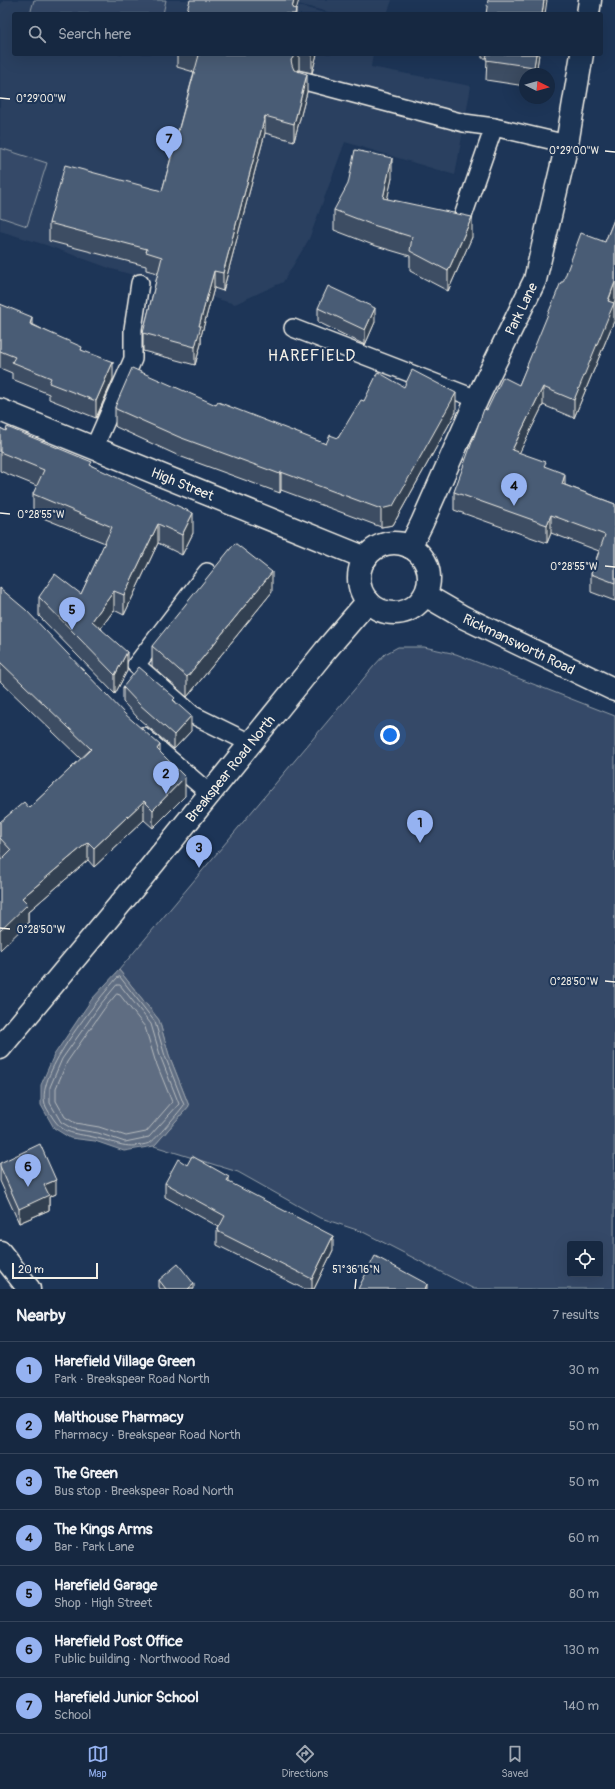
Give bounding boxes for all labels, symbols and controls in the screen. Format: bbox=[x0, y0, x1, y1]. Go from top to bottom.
search box bbox=[12, 12, 603, 56]
icon: search bbox=[26, 23, 48, 45]
text: Search here bbox=[58, 25, 131, 44]
north arrow bbox=[519, 68, 555, 104]
text: 0°29'00"W bbox=[16, 93, 67, 105]
pin: 7 bbox=[156, 126, 182, 159]
text: 0°29'00"W bbox=[549, 145, 600, 157]
street label: Park Lane bbox=[501, 279, 541, 338]
district label: HAREFIELD bbox=[268, 346, 356, 366]
street label: High Street bbox=[149, 464, 217, 504]
pin: 4 bbox=[501, 473, 527, 506]
text: 0°28'55"W bbox=[17, 509, 65, 521]
text: 0°28'55"W bbox=[550, 561, 598, 573]
pin: 5 bbox=[59, 597, 85, 630]
street label: Rickmansworth Road bbox=[460, 610, 578, 678]
street label: Breakspear Road North bbox=[182, 712, 278, 825]
your location bbox=[380, 725, 400, 745]
pin: 2 bbox=[153, 761, 179, 794]
pin: 1 bbox=[407, 810, 433, 843]
pin: 3 bbox=[186, 835, 212, 868]
text: 0°28'50"W bbox=[17, 924, 66, 936]
text: 0°28'50"W bbox=[550, 976, 599, 988]
pin: 6 bbox=[15, 1154, 41, 1187]
map controls bbox=[567, 1241, 603, 1277]
button: locate bbox=[567, 1241, 603, 1277]
scale bar bbox=[12, 1261, 98, 1280]
text: 20 m bbox=[18, 1263, 44, 1276]
text: 51°36'16"N bbox=[332, 1264, 380, 1276]
text: Nearby bbox=[16, 1305, 65, 1326]
text: 7 results bbox=[552, 1307, 599, 1323]
text: Harefield Village Green bbox=[54, 1352, 195, 1371]
text: 1 bbox=[26, 1362, 32, 1378]
text: 30 m bbox=[569, 1362, 599, 1378]
text: Park · Breakspear Road North bbox=[54, 1371, 210, 1387]
text: Malthouse Pharmacy bbox=[54, 1408, 183, 1427]
text: 2 bbox=[25, 1418, 33, 1434]
text: 50 m bbox=[569, 1418, 599, 1434]
text: Pharmacy · Breakspear Road North bbox=[54, 1427, 241, 1443]
text: The Green bbox=[54, 1464, 118, 1483]
text: 3 bbox=[25, 1474, 33, 1490]
text: 50 m bbox=[569, 1474, 599, 1490]
text: Bus stop · Breakspear Road North bbox=[54, 1483, 234, 1499]
text: The Kings Arms bbox=[54, 1520, 152, 1539]
text: 4 bbox=[25, 1530, 33, 1546]
text: 60 m bbox=[568, 1530, 599, 1546]
text: Bar · Park Lane bbox=[54, 1539, 134, 1555]
text: Harefield Garage bbox=[54, 1576, 157, 1595]
text: 5 bbox=[25, 1586, 33, 1602]
text: 80 m bbox=[569, 1586, 599, 1602]
text: Shop · High Street bbox=[54, 1595, 152, 1611]
text: Harefield Post Office bbox=[54, 1632, 183, 1651]
text: 6 bbox=[25, 1642, 33, 1658]
text: 130 m bbox=[563, 1642, 599, 1658]
text: Public building · Northwood Road bbox=[54, 1651, 230, 1667]
text: Harefield Junior School bbox=[54, 1688, 199, 1707]
text: 7 bbox=[26, 1698, 32, 1714]
text: 140 m bbox=[563, 1698, 599, 1714]
text: School bbox=[54, 1707, 91, 1723]
tab: Map bbox=[87, 1743, 109, 1780]
tab: Directions bbox=[282, 1743, 328, 1780]
tab: Saved bbox=[501, 1743, 528, 1780]

